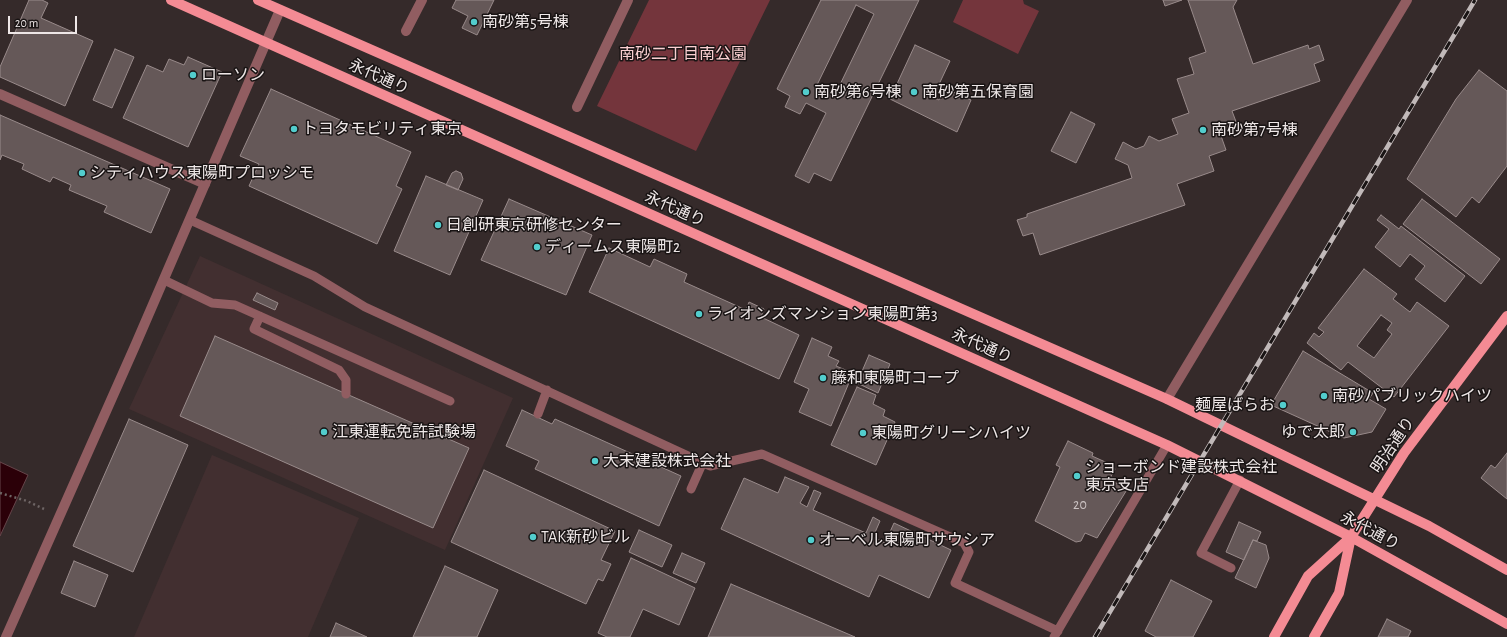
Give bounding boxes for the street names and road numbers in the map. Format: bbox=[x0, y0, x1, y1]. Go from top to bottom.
street label: 永代通り bbox=[346, 55, 412, 99]
street label: 永代通り bbox=[642, 187, 708, 231]
street label: 永代通り bbox=[949, 324, 1015, 368]
street label: 明治通り bbox=[1367, 413, 1419, 477]
street label: 永代通り bbox=[1337, 508, 1403, 554]

